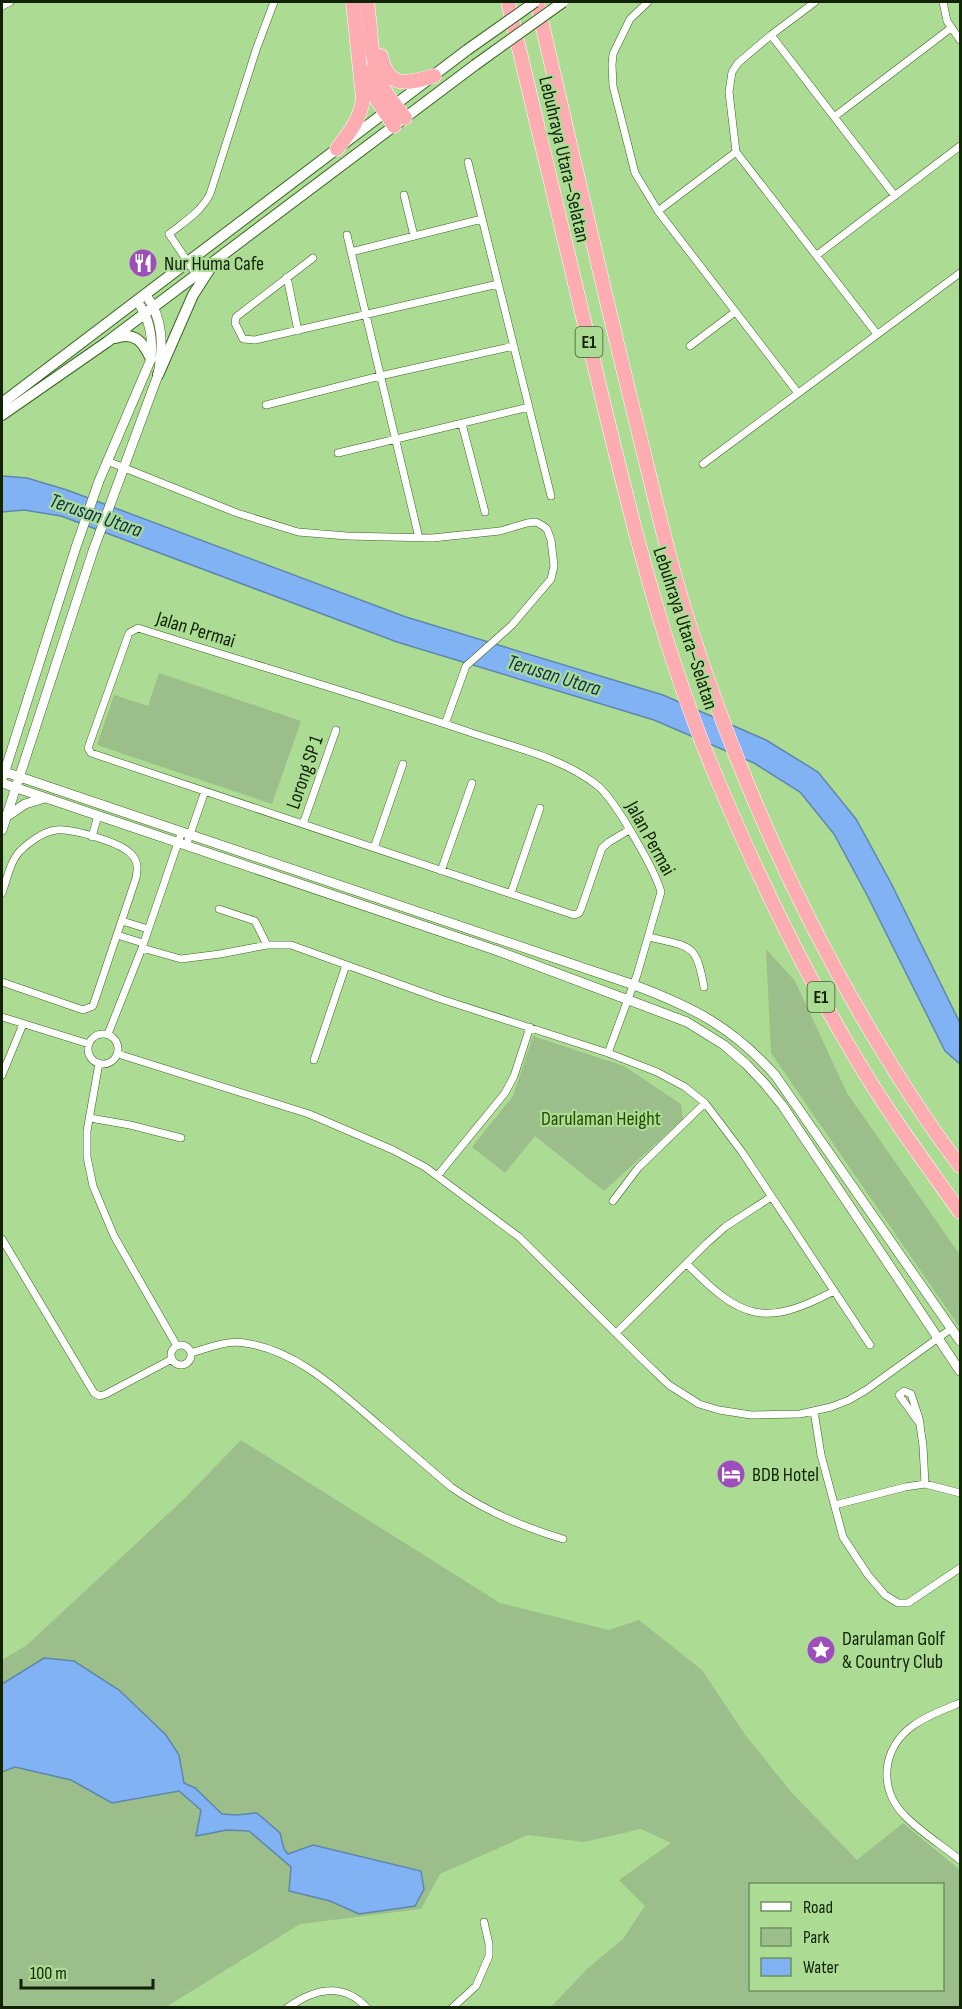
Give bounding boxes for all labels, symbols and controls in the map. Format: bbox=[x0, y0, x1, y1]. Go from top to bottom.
street label: Lebuhraya Utara–Selatan bbox=[533, 74, 595, 245]
restaurant icon: Nur Huma Cafe bbox=[127, 247, 159, 279]
place label: Nur Huma Cafe bbox=[164, 252, 264, 276]
road number: E1 bbox=[576, 327, 602, 357]
water label: Terusan Utara bbox=[46, 488, 146, 543]
street label: Lebuhraya Utara–Selatan bbox=[647, 544, 723, 713]
street label: Jalan Permai bbox=[152, 606, 238, 653]
water label: Terusan Utara bbox=[504, 649, 604, 702]
street label: Lorong SP 1 bbox=[281, 732, 329, 812]
street label: Jalan Permai bbox=[619, 796, 680, 880]
road number: E1 bbox=[808, 982, 834, 1012]
park label: Darulaman Height bbox=[541, 1107, 661, 1131]
hotel icon: BDB Hotel bbox=[715, 1458, 747, 1490]
place label: BDB Hotel bbox=[752, 1463, 819, 1487]
place label: Darulaman Golf & Country Club bbox=[842, 1627, 945, 1674]
place icon: Darulaman Golf & Country Club bbox=[805, 1634, 837, 1666]
legend bbox=[749, 1883, 944, 1991]
text: Road bbox=[803, 1897, 833, 1918]
text: Park bbox=[803, 1927, 829, 1948]
scale bar bbox=[21, 1952, 153, 1990]
text: Water bbox=[803, 1957, 839, 1978]
text: 100 m bbox=[30, 1963, 67, 1984]

